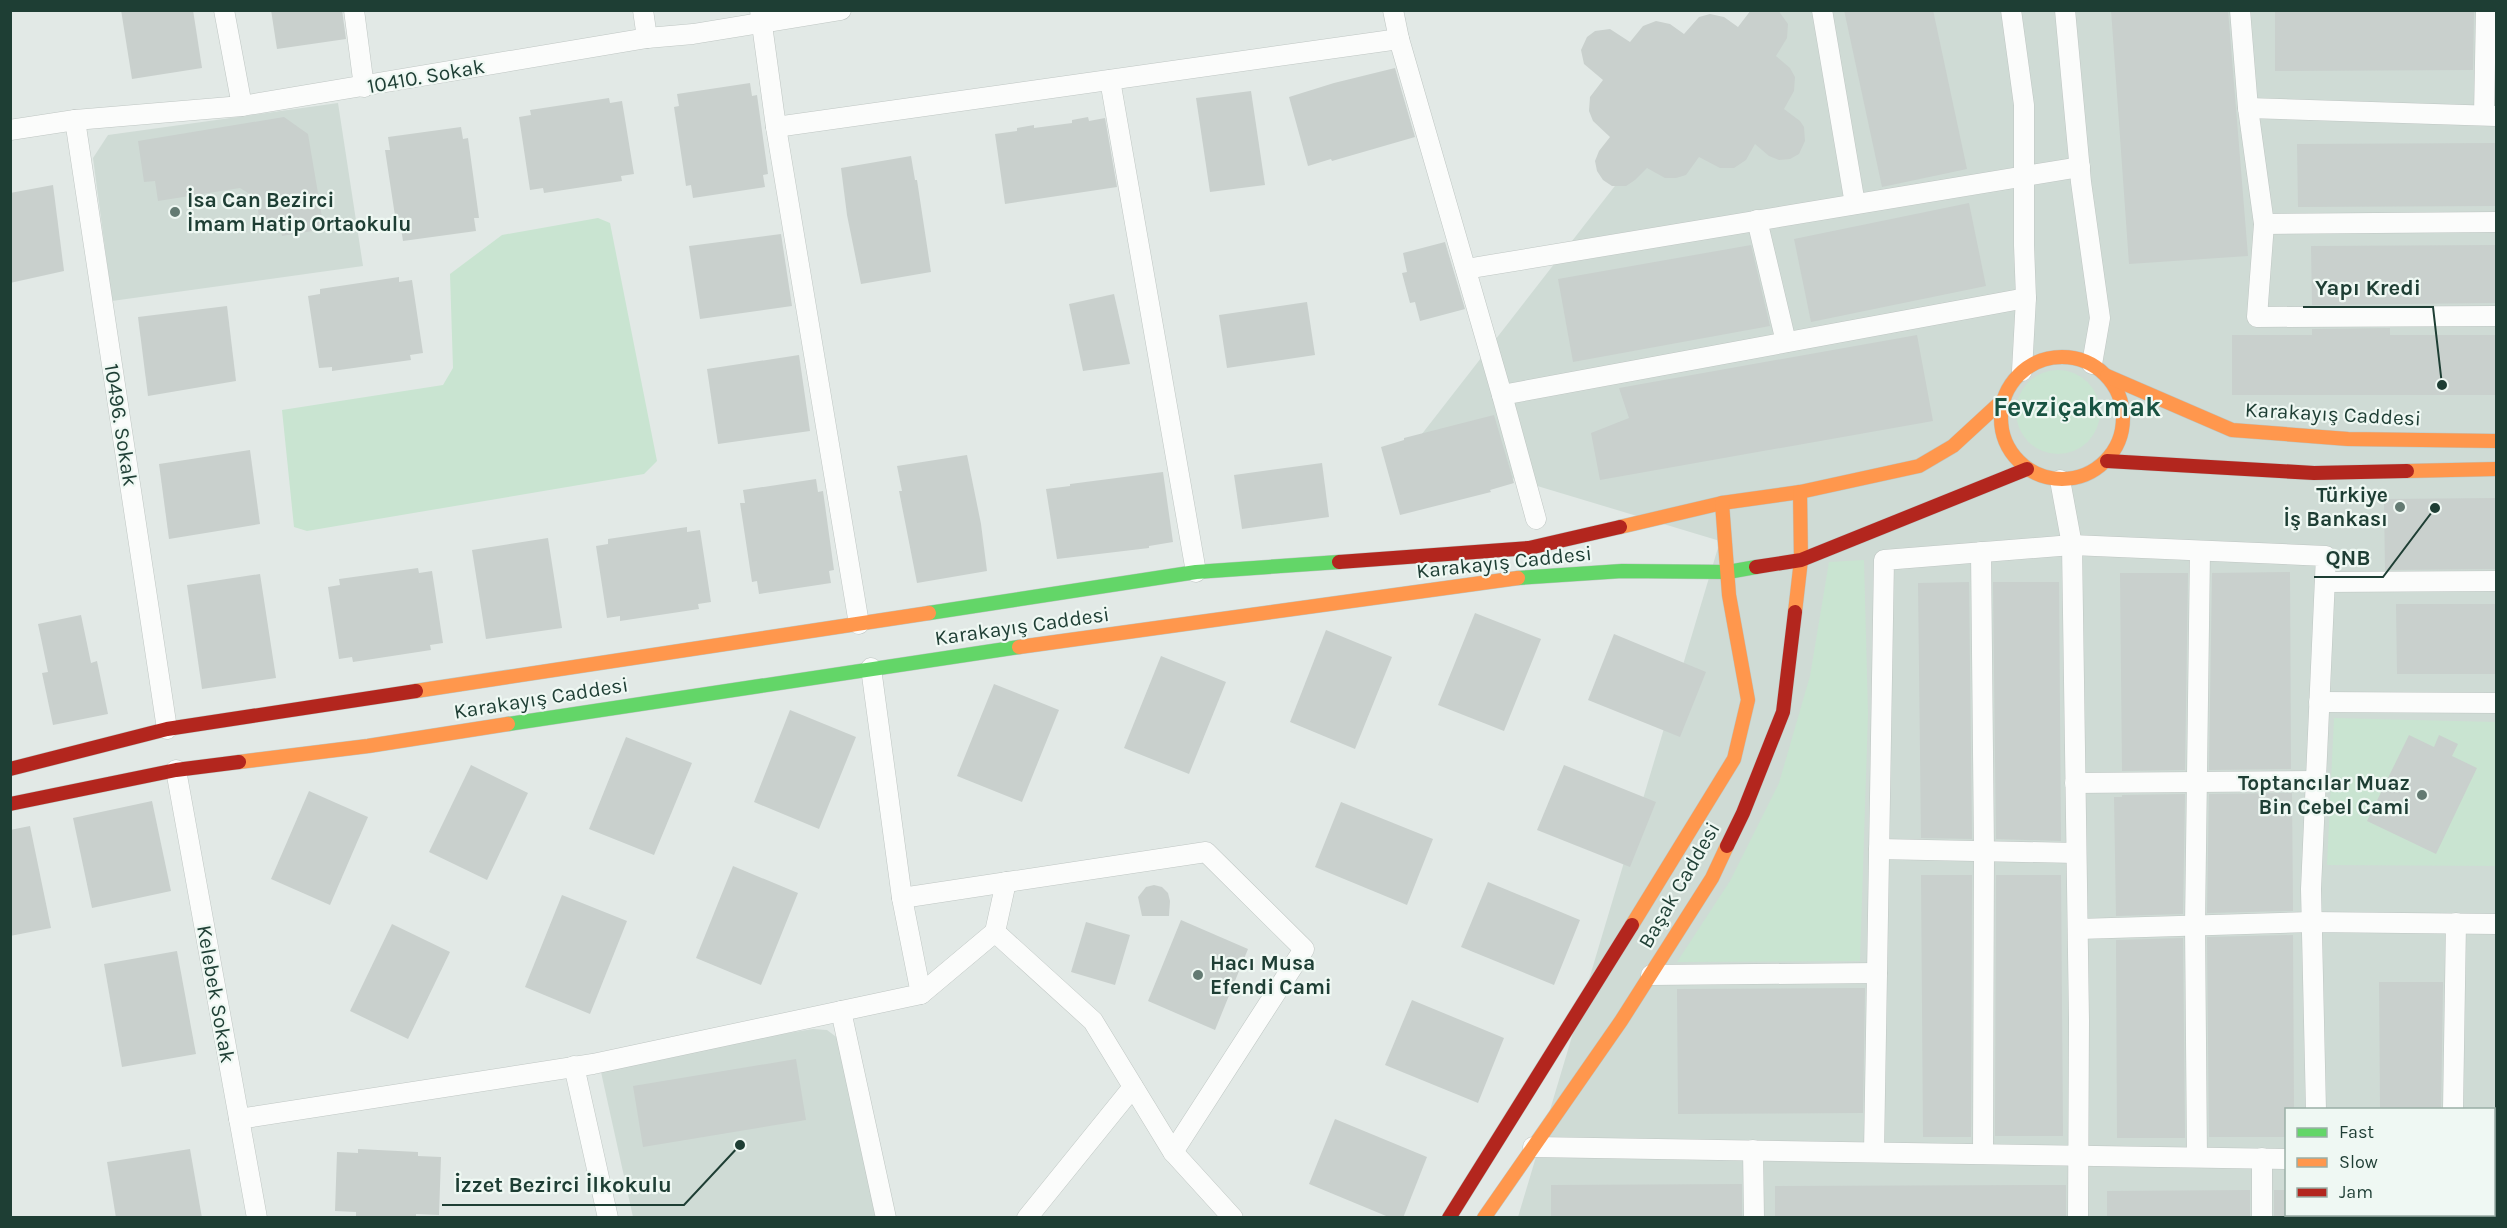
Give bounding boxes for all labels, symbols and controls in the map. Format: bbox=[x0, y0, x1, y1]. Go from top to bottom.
street label: 10410. Sokak bbox=[365, 54, 487, 98]
place label: İsa Can Bezirci İmam Hatip Ortaokulu bbox=[187, 187, 411, 236]
marker: İsa Can Bezirci İmam Hatip Ortaokulu bbox=[168, 205, 182, 219]
callout: Yapı Kredi bbox=[2303, 267, 2433, 307]
text: Yapı Kredi bbox=[2315, 275, 2421, 301]
street label: 10496. Sokak bbox=[99, 362, 143, 488]
district label: Fevziçakmak bbox=[1993, 391, 2161, 423]
street label: Karakayış Caddesi bbox=[2244, 397, 2422, 431]
place label: Türkiye İş Bankası bbox=[2284, 483, 2388, 531]
marker: Türkiye İş Bankası bbox=[2393, 500, 2407, 514]
callout: QNB bbox=[2314, 537, 2383, 577]
street label: Karakayış Caddesi bbox=[1415, 541, 1593, 583]
text: QNB bbox=[2325, 545, 2371, 571]
street label: Karakayış Caddesi bbox=[933, 602, 1111, 650]
street label: Karakayış Caddesi bbox=[452, 672, 630, 724]
place label: Toptancılar Muaz Bin Cebel Cami bbox=[2238, 771, 2410, 819]
marker: Toptancılar Muaz Bin Cebel Cami bbox=[2415, 788, 2429, 802]
street label: Başak Caddesi bbox=[1633, 818, 1725, 952]
street label: Kelebek Sokak bbox=[192, 923, 240, 1065]
place label: Hacı Musa Efendi Cami bbox=[1210, 951, 1332, 999]
marker: Hacı Musa Efendi Cami bbox=[1191, 968, 1205, 982]
legend bbox=[2285, 1108, 2495, 1216]
text: Fast bbox=[2339, 1121, 2374, 1143]
text: Slow bbox=[2339, 1151, 2378, 1173]
callout: İzzet Bezirci İlkokulu bbox=[442, 1165, 684, 1205]
text: İzzet Bezirci İlkokulu bbox=[454, 1172, 672, 1198]
text: Jam bbox=[2339, 1181, 2373, 1203]

